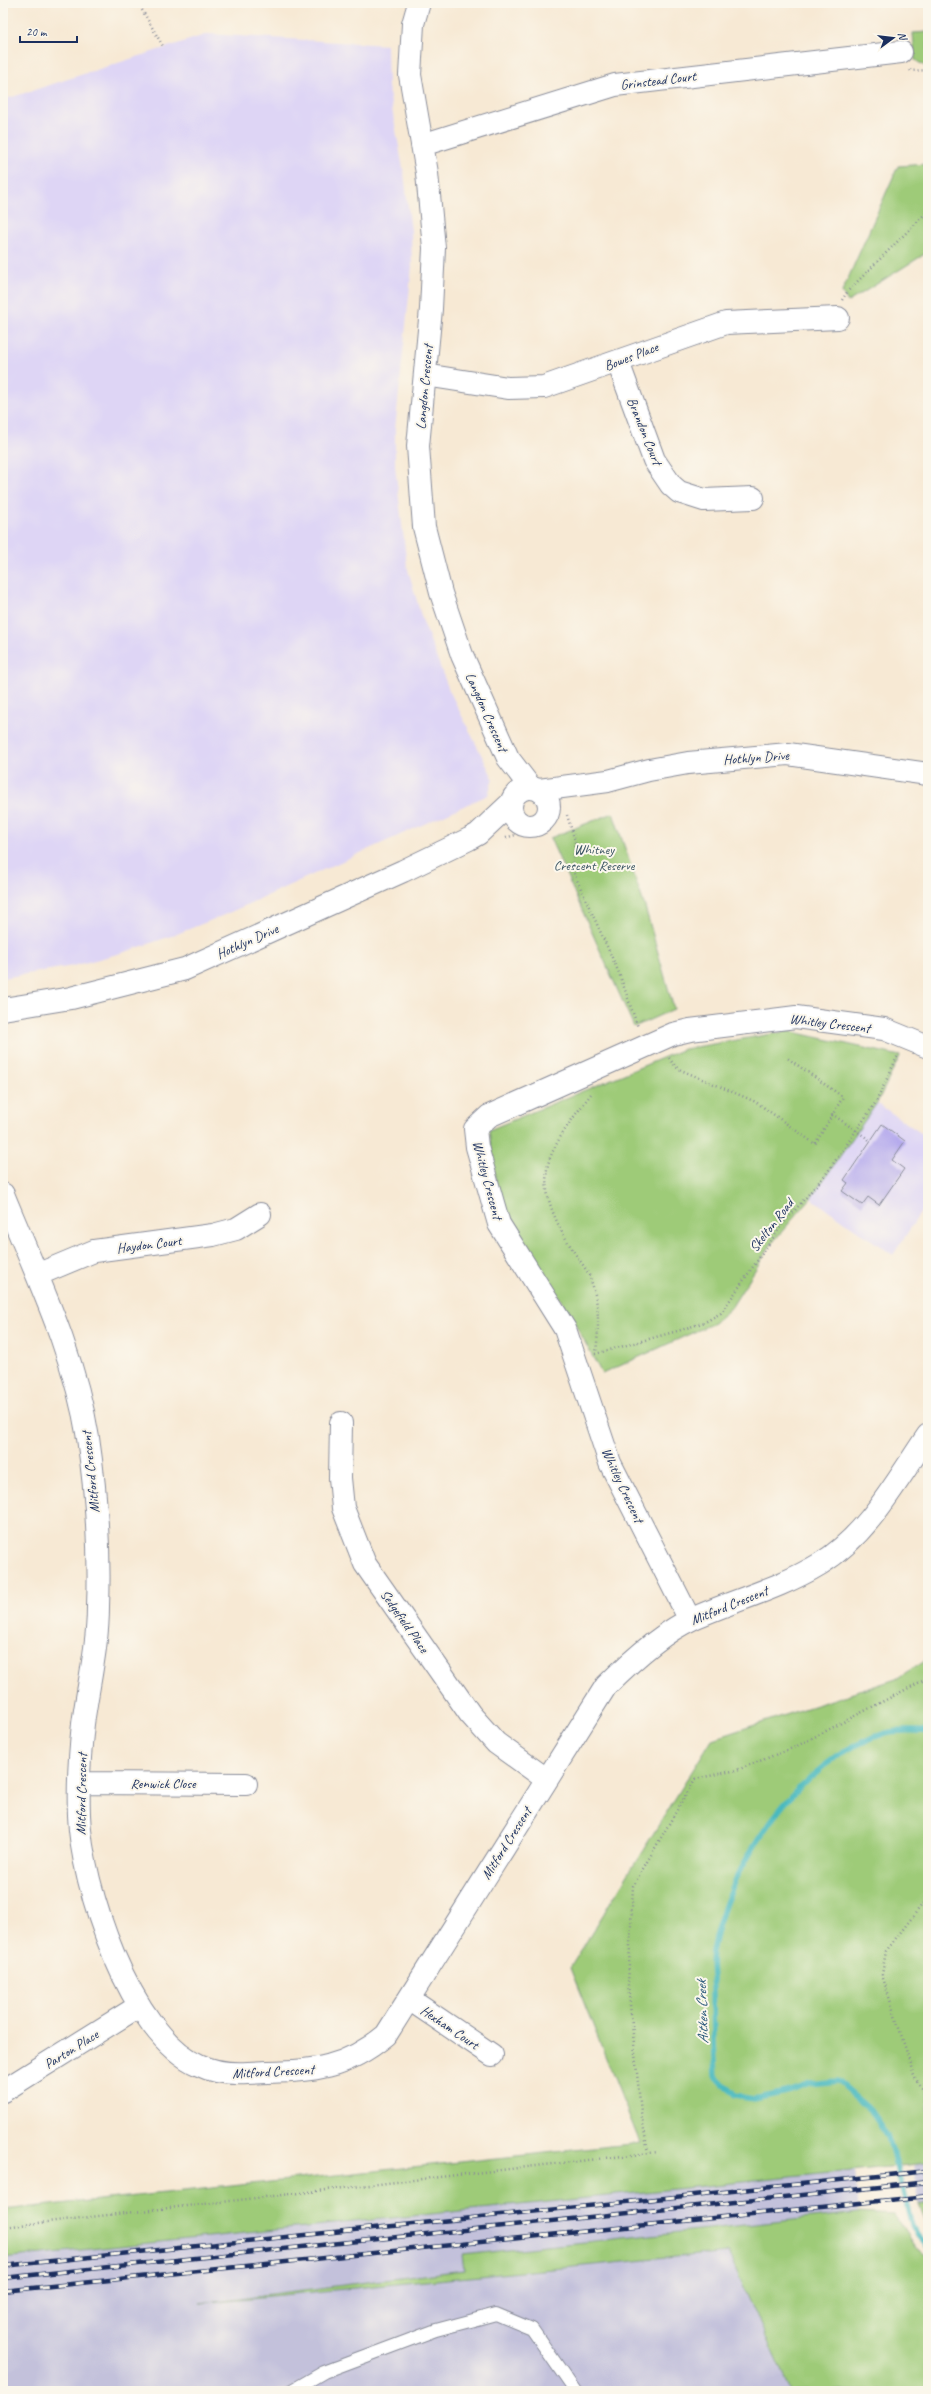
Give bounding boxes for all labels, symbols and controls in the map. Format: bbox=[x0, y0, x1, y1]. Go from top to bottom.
scale bar bbox=[20, 18, 77, 44]
north arrow bbox=[873, 18, 913, 58]
text: 20 m bbox=[26, 24, 48, 40]
text: N bbox=[895, 30, 911, 43]
street label: Grinstead Court bbox=[619, 67, 698, 94]
street label: Bowes Place bbox=[602, 338, 662, 374]
street label: Langdon Crescent bbox=[412, 342, 437, 430]
street label: Brandon Court bbox=[623, 395, 667, 470]
street label: Langdon Crescent bbox=[462, 670, 513, 757]
street label: Hothlyn Drive bbox=[723, 747, 791, 768]
park label: Whitney Crescent Reserve bbox=[554, 841, 636, 874]
street label: Hothlyn Drive bbox=[214, 920, 282, 963]
street label: Whitley Crescent bbox=[789, 1010, 873, 1037]
street label: Whitley Crescent bbox=[469, 1139, 507, 1224]
street label: Skelton Road bbox=[746, 1194, 799, 1255]
street label: Haydon Court bbox=[116, 1232, 184, 1257]
street label: Mitford Crescent bbox=[78, 1428, 103, 1514]
street label: Whitley Crescent bbox=[598, 1445, 648, 1528]
street label: Mitford Crescent bbox=[688, 1581, 773, 1629]
street label: Sedgefield Place bbox=[377, 1586, 433, 1657]
street label: Mitford Crescent bbox=[72, 1751, 91, 1835]
street label: Renwick Close bbox=[130, 1775, 197, 1792]
street label: Mitford Crescent bbox=[478, 1802, 537, 1882]
water label: Aitken Creek bbox=[692, 1977, 713, 2044]
street label: Hexham Court bbox=[417, 2002, 483, 2054]
street label: Parton Place bbox=[41, 2025, 103, 2073]
street label: Mitford Crescent bbox=[232, 2061, 317, 2082]

